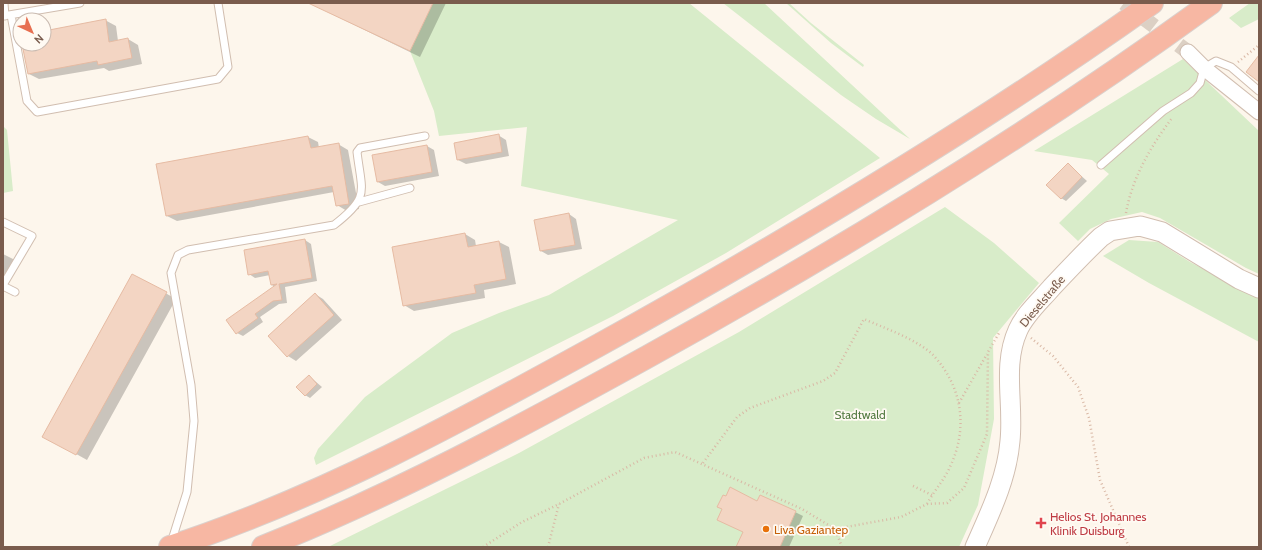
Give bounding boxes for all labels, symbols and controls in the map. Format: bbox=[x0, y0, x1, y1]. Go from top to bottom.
north arrow bbox=[12, 12, 52, 52]
text: N bbox=[31, 31, 47, 47]
street label: Dieselstraße bbox=[1016, 272, 1068, 330]
park label: Stadtwald bbox=[834, 407, 886, 422]
place label: Helios St. Johannes Klinik Duisburg bbox=[1050, 509, 1146, 538]
marker: Helios St. Johannes Klinik Duisburg bbox=[1035, 517, 1047, 529]
place label: Liva Gaziantep bbox=[774, 522, 848, 537]
marker: Liva Gaziantep bbox=[761, 524, 771, 534]

